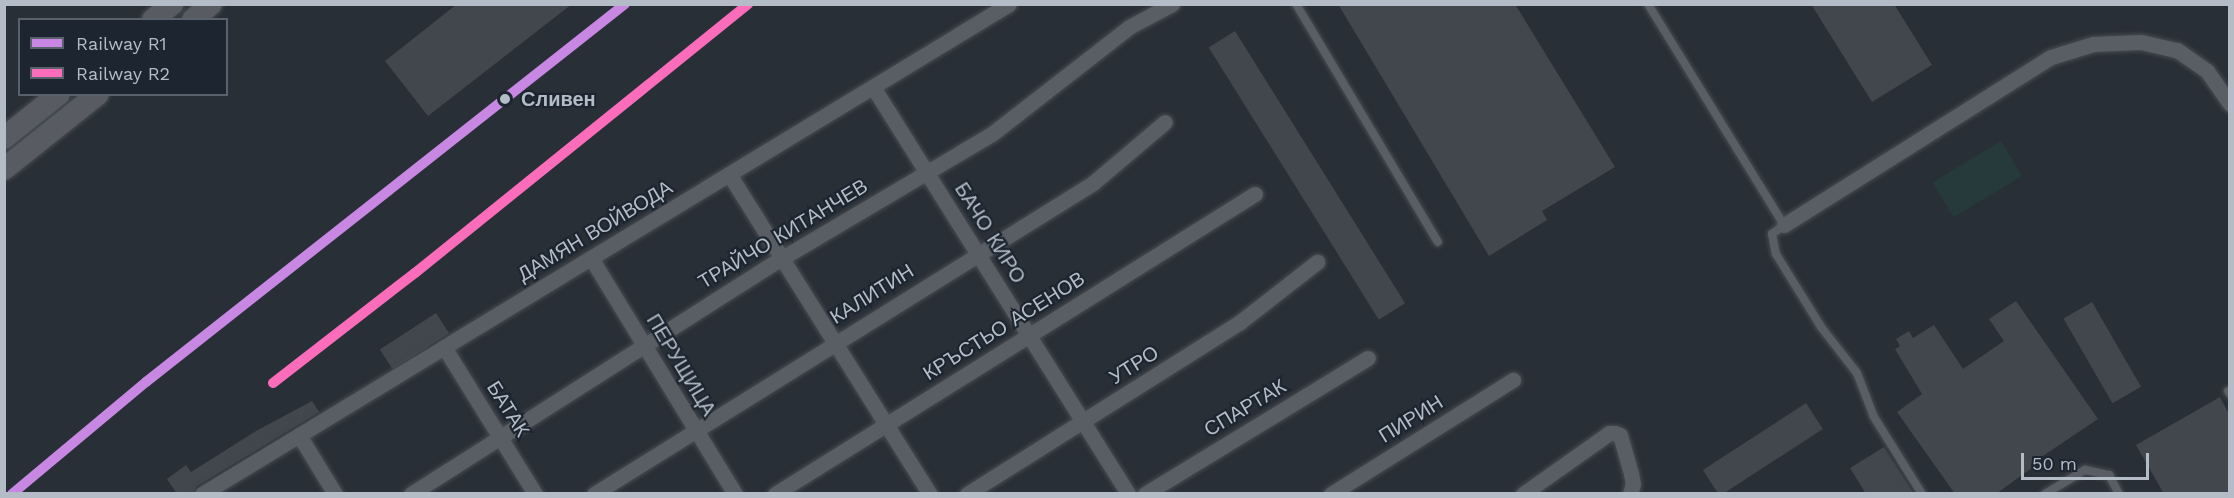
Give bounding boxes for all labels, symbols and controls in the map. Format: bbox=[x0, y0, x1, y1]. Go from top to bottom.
legend bbox=[18, 18, 228, 96]
text: Railway R1 bbox=[76, 33, 167, 54]
text: Railway R2 bbox=[76, 63, 170, 84]
place label: Сливен bbox=[521, 87, 596, 111]
marker: Сливен bbox=[494, 88, 516, 110]
street label: ТРАЙЧО КИТАНЧЕВ bbox=[694, 174, 872, 294]
street label: ДАМЯН ВОЙВОДА bbox=[513, 175, 677, 287]
street label: БАЧО КИРО bbox=[949, 178, 1031, 288]
street label: КАЛИТИН bbox=[826, 259, 918, 329]
street label: КРЪСТЬО АСЕНОВ bbox=[919, 267, 1089, 385]
street label: ПЕРУЩИЦА bbox=[641, 310, 721, 420]
street label: УТРО bbox=[1105, 341, 1163, 389]
street label: СПАРТАК bbox=[1200, 374, 1290, 442]
street label: БАТАК bbox=[482, 377, 534, 441]
street label: ПИРИН bbox=[1375, 390, 1447, 448]
scale bar bbox=[2024, 441, 2152, 479]
text: 50 m bbox=[2032, 453, 2077, 474]

